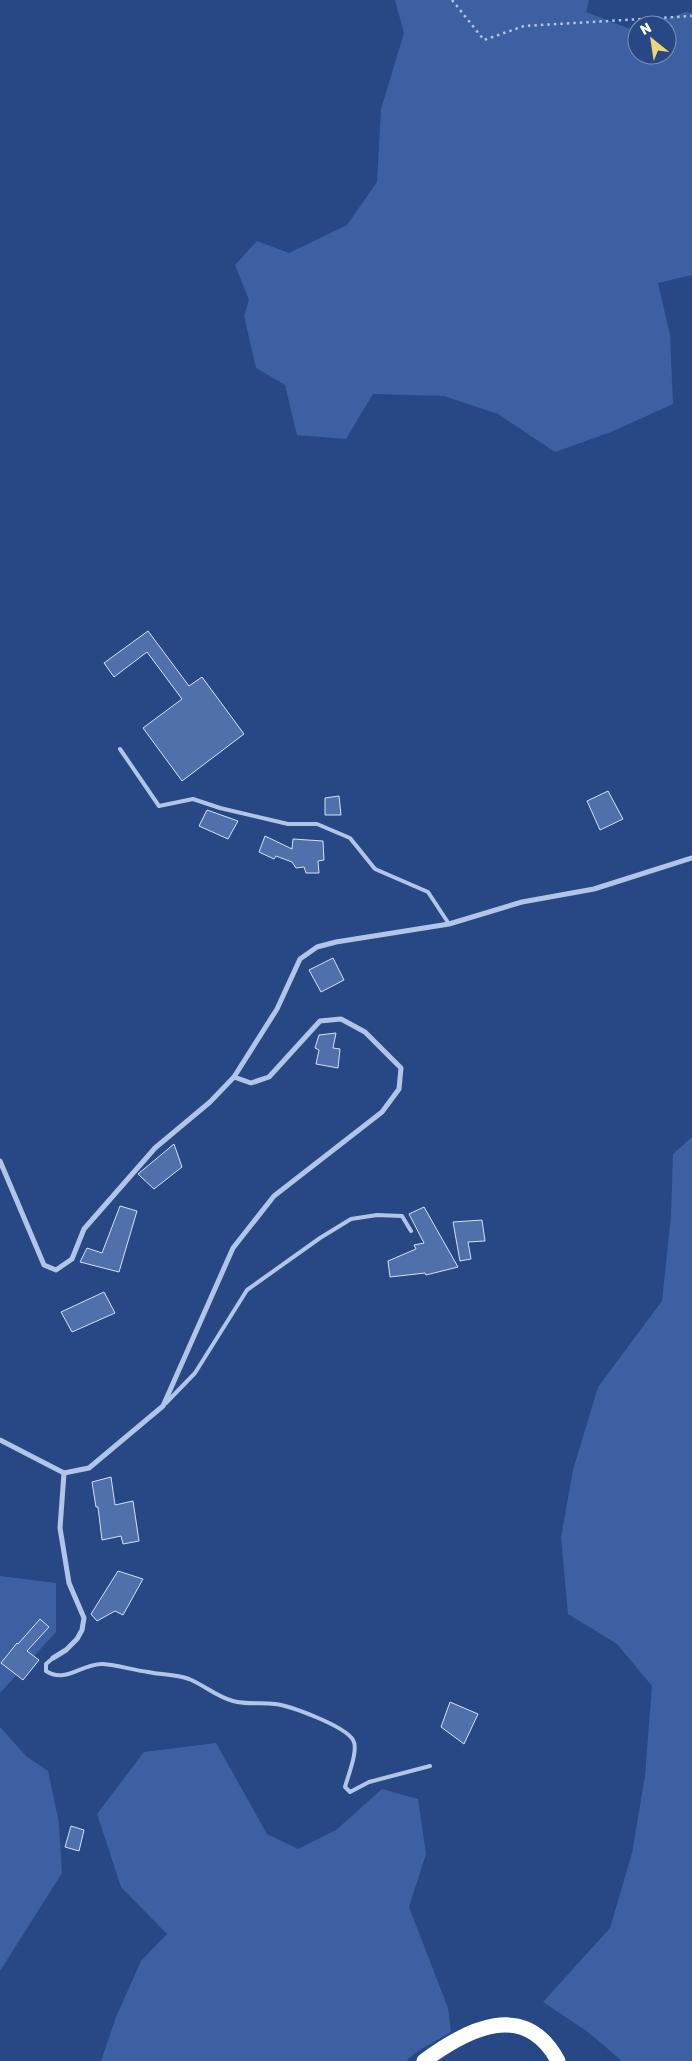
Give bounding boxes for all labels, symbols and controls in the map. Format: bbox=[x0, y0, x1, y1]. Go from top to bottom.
north arrow bbox=[627, 15, 677, 65]
text: N bbox=[637, 19, 654, 39]

